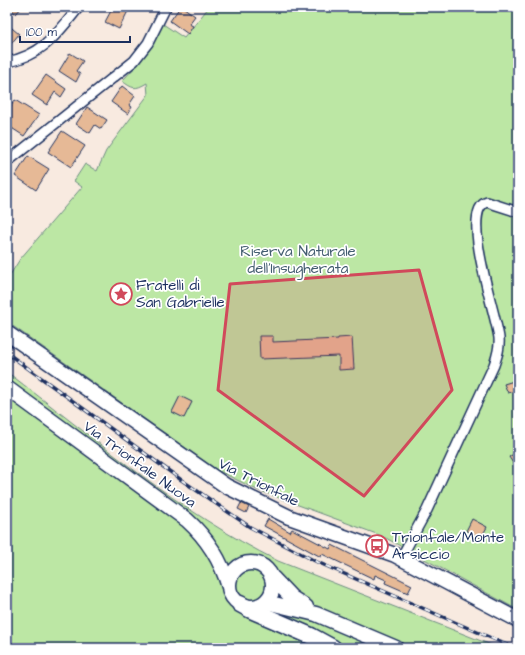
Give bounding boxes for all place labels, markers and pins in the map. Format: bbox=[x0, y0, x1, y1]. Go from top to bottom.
place label: Fratelli di San Gabrielle bbox=[136, 275, 225, 313]
place icon: Fratelli di San Gabrielle bbox=[108, 281, 134, 307]
place label: Trionfale/Monte Arsiccio bbox=[392, 527, 504, 565]
bus stop icon: Trionfale/Monte Arsiccio bbox=[364, 533, 390, 559]

